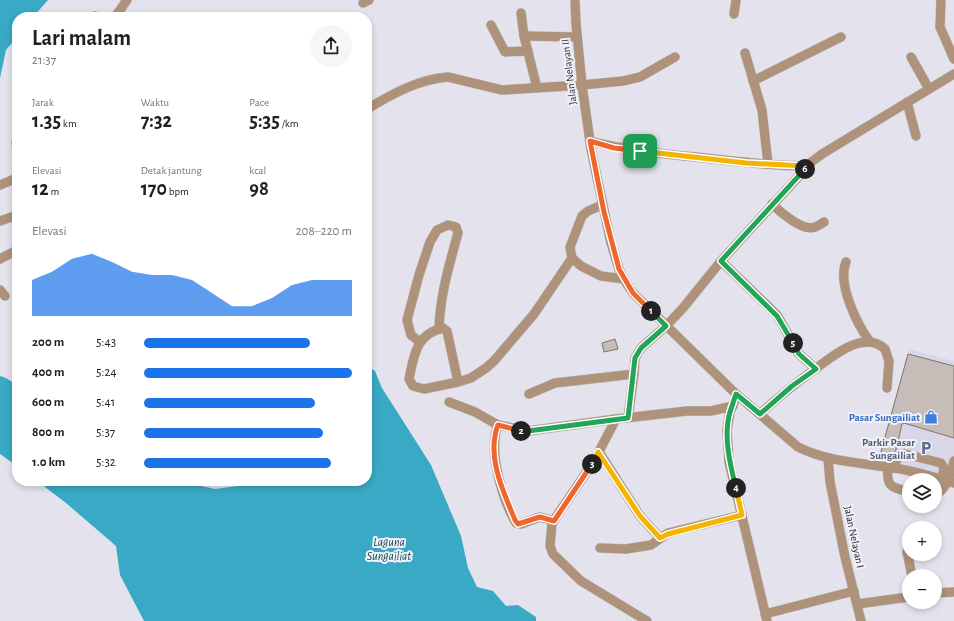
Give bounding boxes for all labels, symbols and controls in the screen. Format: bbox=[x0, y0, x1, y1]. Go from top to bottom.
button: share bbox=[310, 25, 352, 67]
text: Lari malam bbox=[32, 27, 131, 49]
street label: Jalan Nelayan II bbox=[559, 38, 579, 106]
text: 21:37 bbox=[32, 54, 56, 67]
text: Jarak bbox=[32, 97, 54, 108]
text: Waktu bbox=[141, 97, 169, 108]
text: Pace bbox=[249, 97, 269, 108]
text: 1.35 bbox=[32, 111, 61, 131]
text: 7:32 bbox=[141, 111, 172, 131]
text: 5:35 bbox=[249, 111, 280, 131]
text: km bbox=[61, 118, 77, 129]
text: /km bbox=[280, 118, 299, 129]
pin bbox=[623, 134, 657, 168]
icon: arrive bbox=[629, 140, 651, 162]
pin: 6 bbox=[795, 159, 815, 179]
text: 6 bbox=[802, 163, 808, 174]
text: Elevasi bbox=[32, 165, 61, 176]
text: Detak jantung bbox=[141, 165, 202, 176]
text: kcal bbox=[249, 165, 266, 176]
text: 12 bbox=[32, 179, 49, 199]
text: 170 bbox=[141, 179, 167, 199]
text: 98 bbox=[249, 179, 269, 199]
text: m bbox=[49, 186, 59, 197]
text: bpm bbox=[167, 186, 189, 197]
text: Elevasi bbox=[32, 225, 67, 238]
text: 208–220 m bbox=[296, 225, 352, 238]
pin: 1 bbox=[641, 301, 661, 321]
text: 1 bbox=[649, 305, 653, 316]
pin: 5 bbox=[783, 333, 803, 353]
text: 200 m bbox=[32, 336, 64, 349]
text: 5:43 bbox=[96, 336, 116, 349]
text: 5 bbox=[791, 337, 795, 348]
text: 400 m bbox=[32, 366, 65, 379]
text: 5:24 bbox=[96, 366, 117, 379]
text: 600 m bbox=[32, 396, 64, 409]
text: 5:41 bbox=[96, 396, 115, 409]
shop icon: Pasar Sungailiat bbox=[923, 409, 939, 425]
place label: Pasar Sungailiat bbox=[849, 412, 920, 423]
pin: 2 bbox=[511, 421, 531, 441]
text: 2 bbox=[518, 425, 524, 436]
text: 800 m bbox=[32, 426, 64, 439]
text: 5:37 bbox=[96, 426, 115, 439]
place label: Parkir Pasar Sungailiat bbox=[862, 437, 915, 461]
parking icon: Parkir Pasar Sungailiat bbox=[918, 440, 934, 456]
pin: 3 bbox=[582, 454, 602, 474]
text: 1.0 km bbox=[32, 456, 65, 469]
text: 5:32 bbox=[96, 456, 116, 469]
text: 3 bbox=[590, 458, 594, 469]
map controls bbox=[902, 473, 942, 609]
button: layers bbox=[902, 473, 942, 513]
pin: 4 bbox=[726, 478, 746, 498]
text: 4 bbox=[733, 482, 739, 493]
street label: Jalan Nelayan I bbox=[842, 505, 866, 569]
button: + bbox=[902, 521, 942, 561]
water label: Laguna Sungailiat bbox=[367, 536, 411, 562]
button: − bbox=[902, 569, 942, 609]

